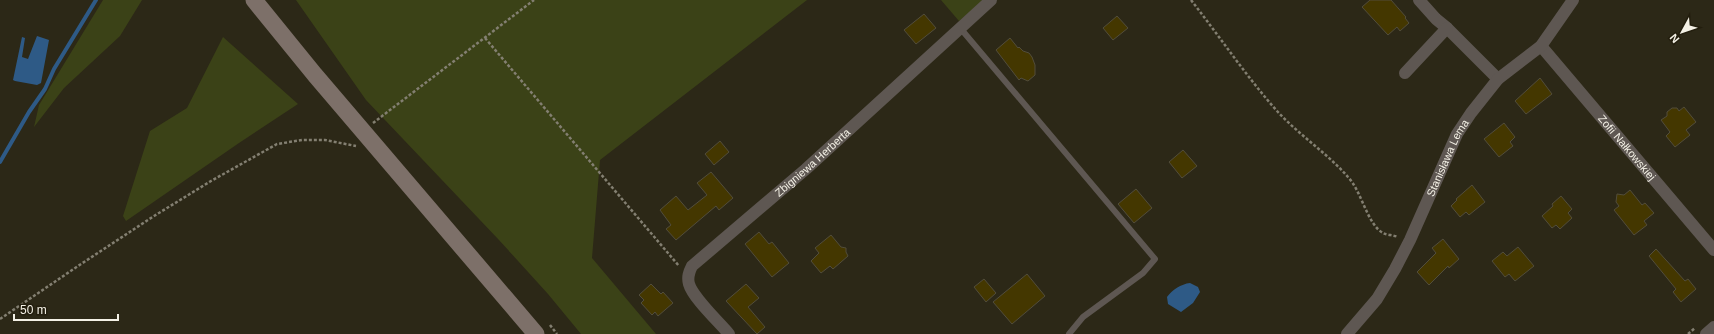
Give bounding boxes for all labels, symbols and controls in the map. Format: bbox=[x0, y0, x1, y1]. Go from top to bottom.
north arrow bbox=[1662, 12, 1702, 52]
text: N bbox=[1667, 31, 1681, 45]
street label: Zofii Nałkowskiej bbox=[1596, 112, 1658, 183]
street label: Stanisława Lema bbox=[1424, 116, 1471, 198]
street label: Zbigniewa Herberta bbox=[773, 125, 853, 199]
scale bar bbox=[14, 296, 118, 322]
text: 50 m bbox=[20, 303, 47, 317]

